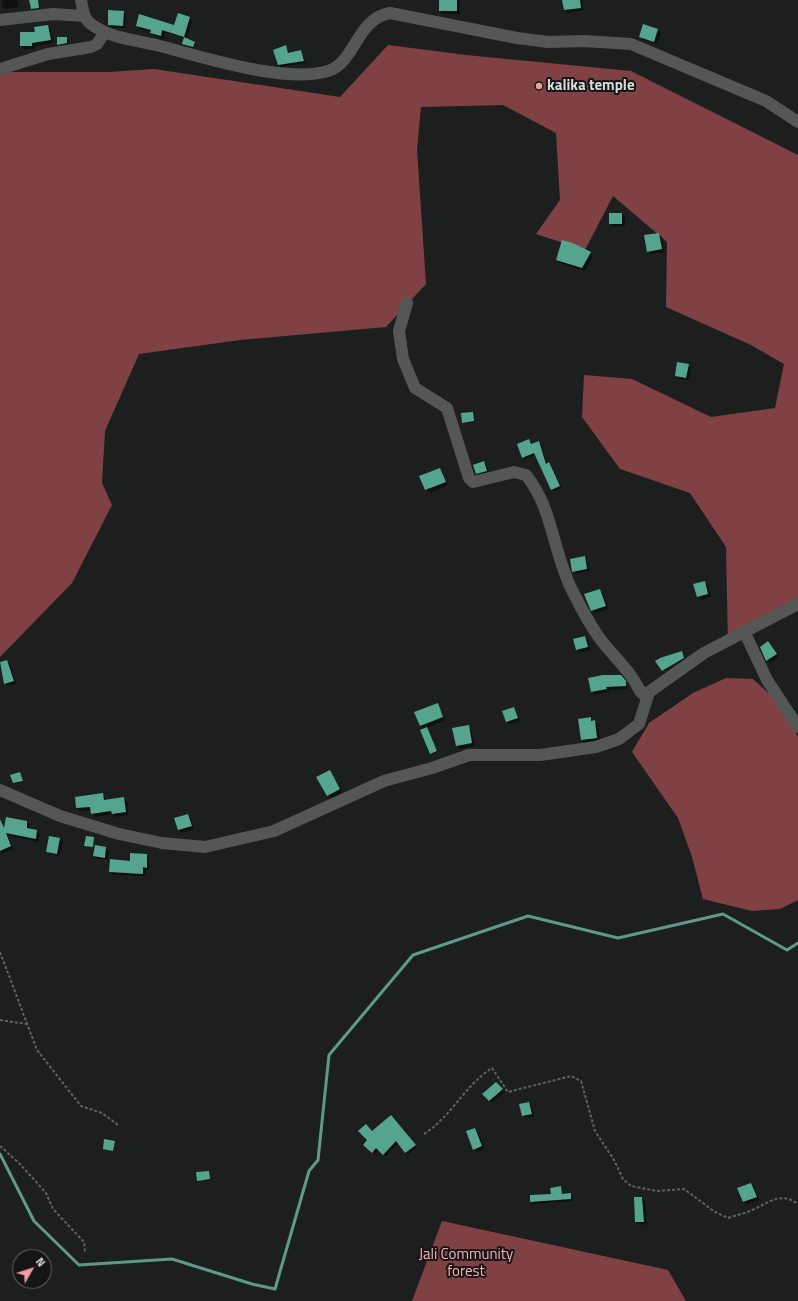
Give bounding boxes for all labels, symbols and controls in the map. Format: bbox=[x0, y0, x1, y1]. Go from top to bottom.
place label: kalika temple bbox=[547, 77, 635, 95]
marker: kalika temple bbox=[534, 81, 544, 91]
park label: Jali Community forest bbox=[419, 1246, 513, 1281]
north arrow bbox=[12, 1249, 52, 1289]
text: N bbox=[32, 1254, 49, 1270]

